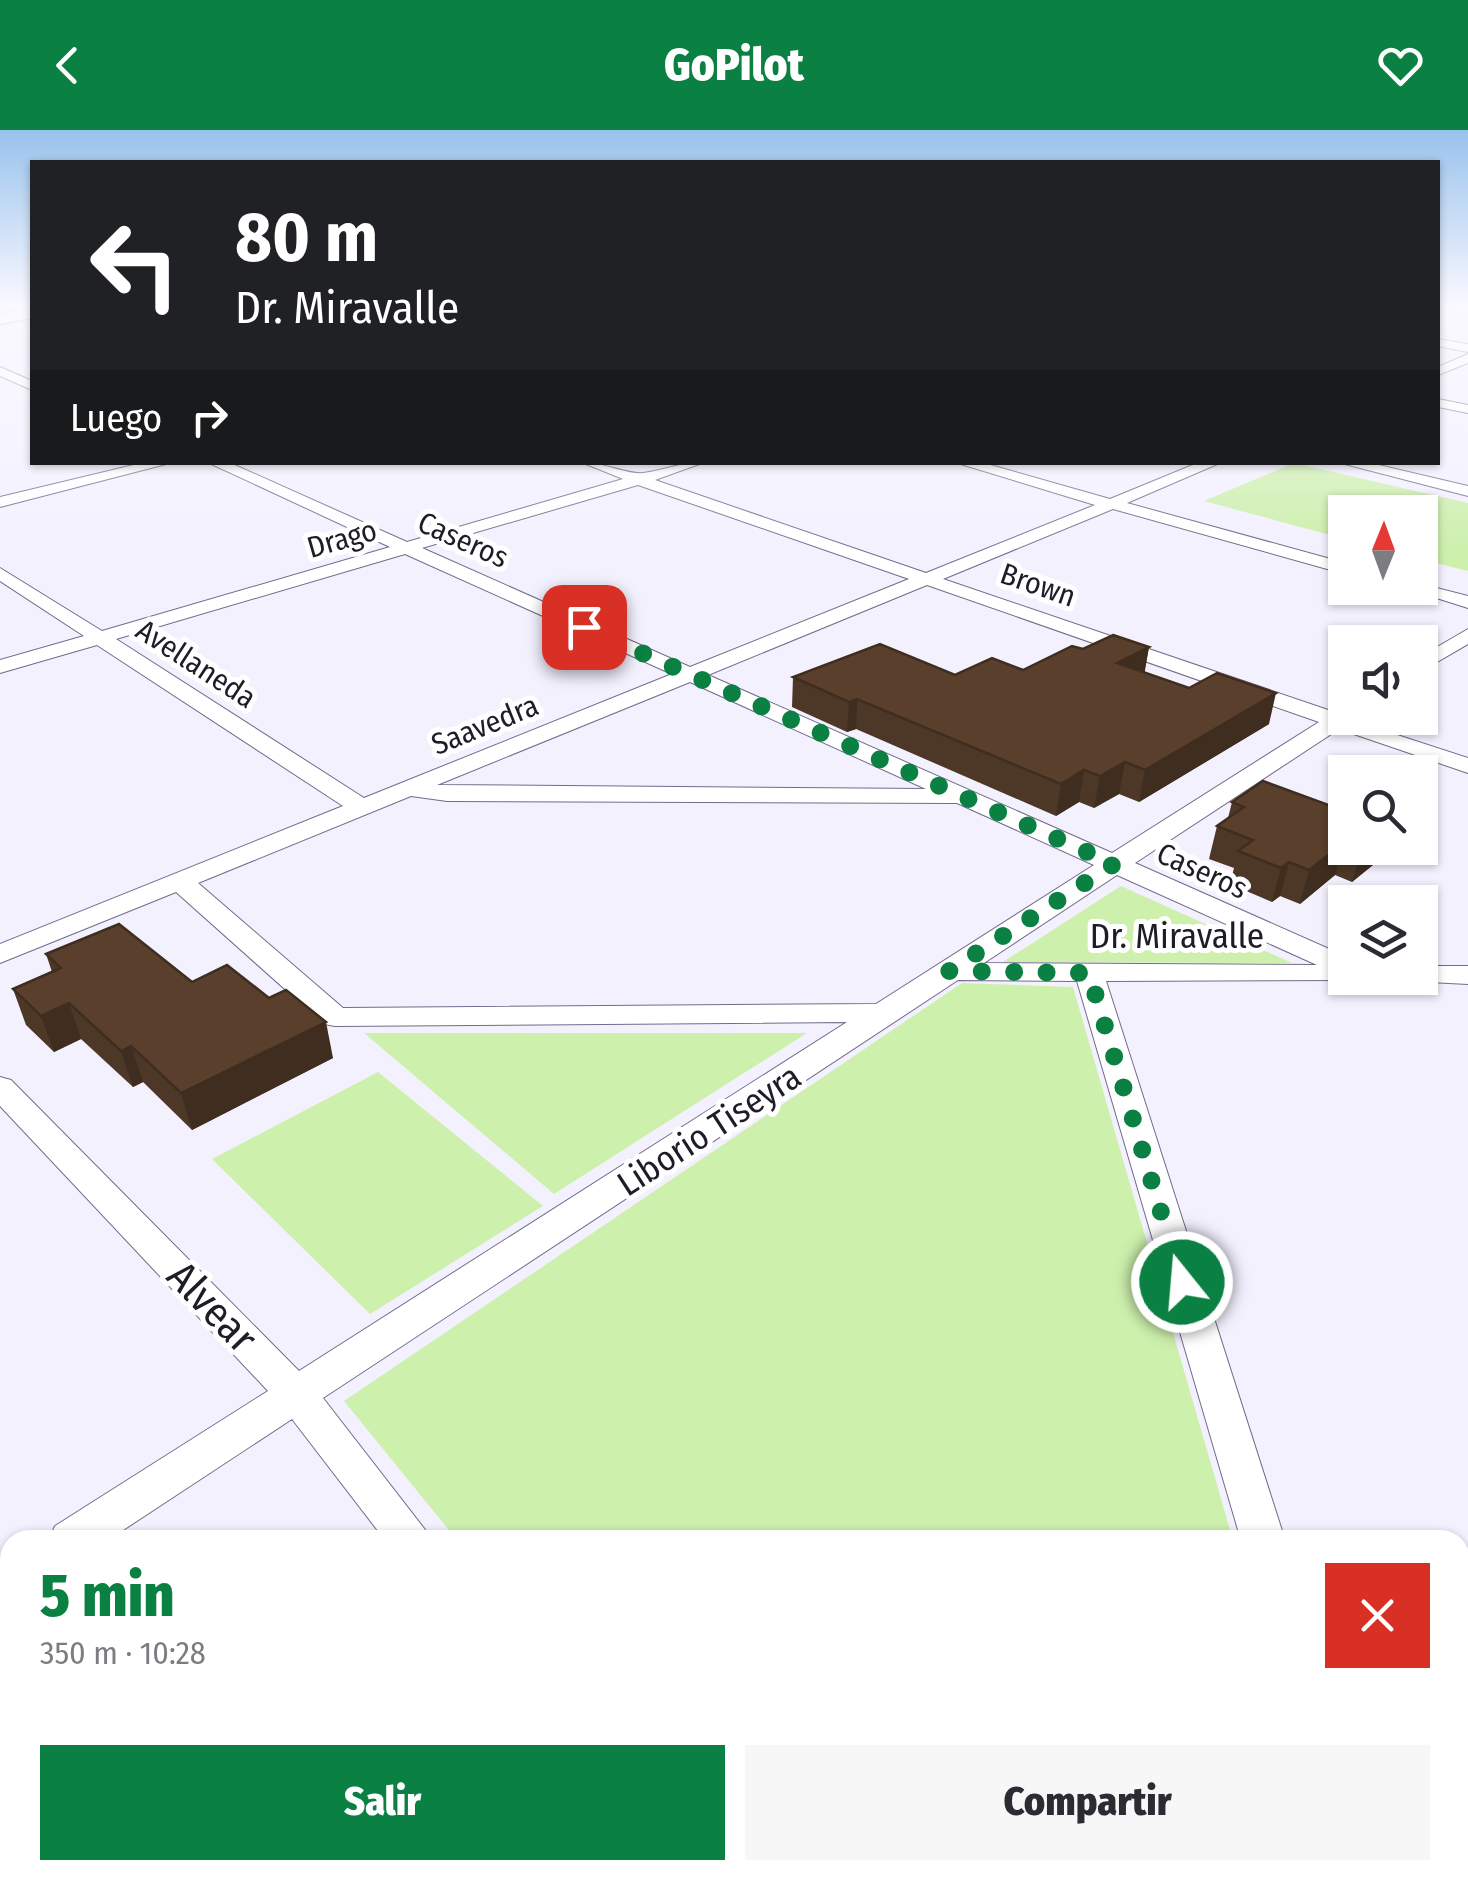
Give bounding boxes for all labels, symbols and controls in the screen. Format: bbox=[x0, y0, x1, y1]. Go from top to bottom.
icon: back bbox=[40, 38, 95, 93]
text: GoPilot bbox=[664, 38, 804, 92]
icon: heart bbox=[1373, 38, 1428, 93]
text: 80 m bbox=[235, 196, 378, 280]
icon: left bbox=[70, 200, 200, 330]
text: Dr. Miravalle bbox=[235, 281, 459, 335]
icon: right bbox=[182, 390, 237, 445]
text: Luego bbox=[70, 395, 162, 441]
north arrow bbox=[1328, 495, 1438, 605]
map controls bbox=[1328, 495, 1438, 995]
street label: Caseros bbox=[412, 504, 514, 576]
street label: Drago bbox=[303, 512, 381, 566]
street label: Brown bbox=[996, 555, 1080, 615]
pin bbox=[542, 585, 627, 670]
icon: arrive bbox=[557, 600, 612, 655]
street label: Avellaneda bbox=[129, 612, 263, 716]
button: sound bbox=[1328, 625, 1438, 735]
street label: Saavedra bbox=[426, 687, 544, 763]
button: search bbox=[1328, 755, 1438, 865]
street label: Caseros bbox=[1151, 835, 1253, 907]
button: layers bbox=[1328, 885, 1438, 995]
street label: Dr. Miravalle bbox=[1090, 915, 1264, 957]
street label: Liborio Tiseyra bbox=[609, 1055, 809, 1205]
position arrow bbox=[1130, 1230, 1234, 1334]
street label: Alvear bbox=[157, 1251, 267, 1363]
text: 5 min bbox=[40, 1560, 175, 1632]
button: close bbox=[1325, 1563, 1430, 1668]
text: 350 m · 10:28 bbox=[40, 1634, 206, 1672]
button: Salir bbox=[40, 1745, 725, 1860]
button: Compartir bbox=[745, 1745, 1430, 1860]

